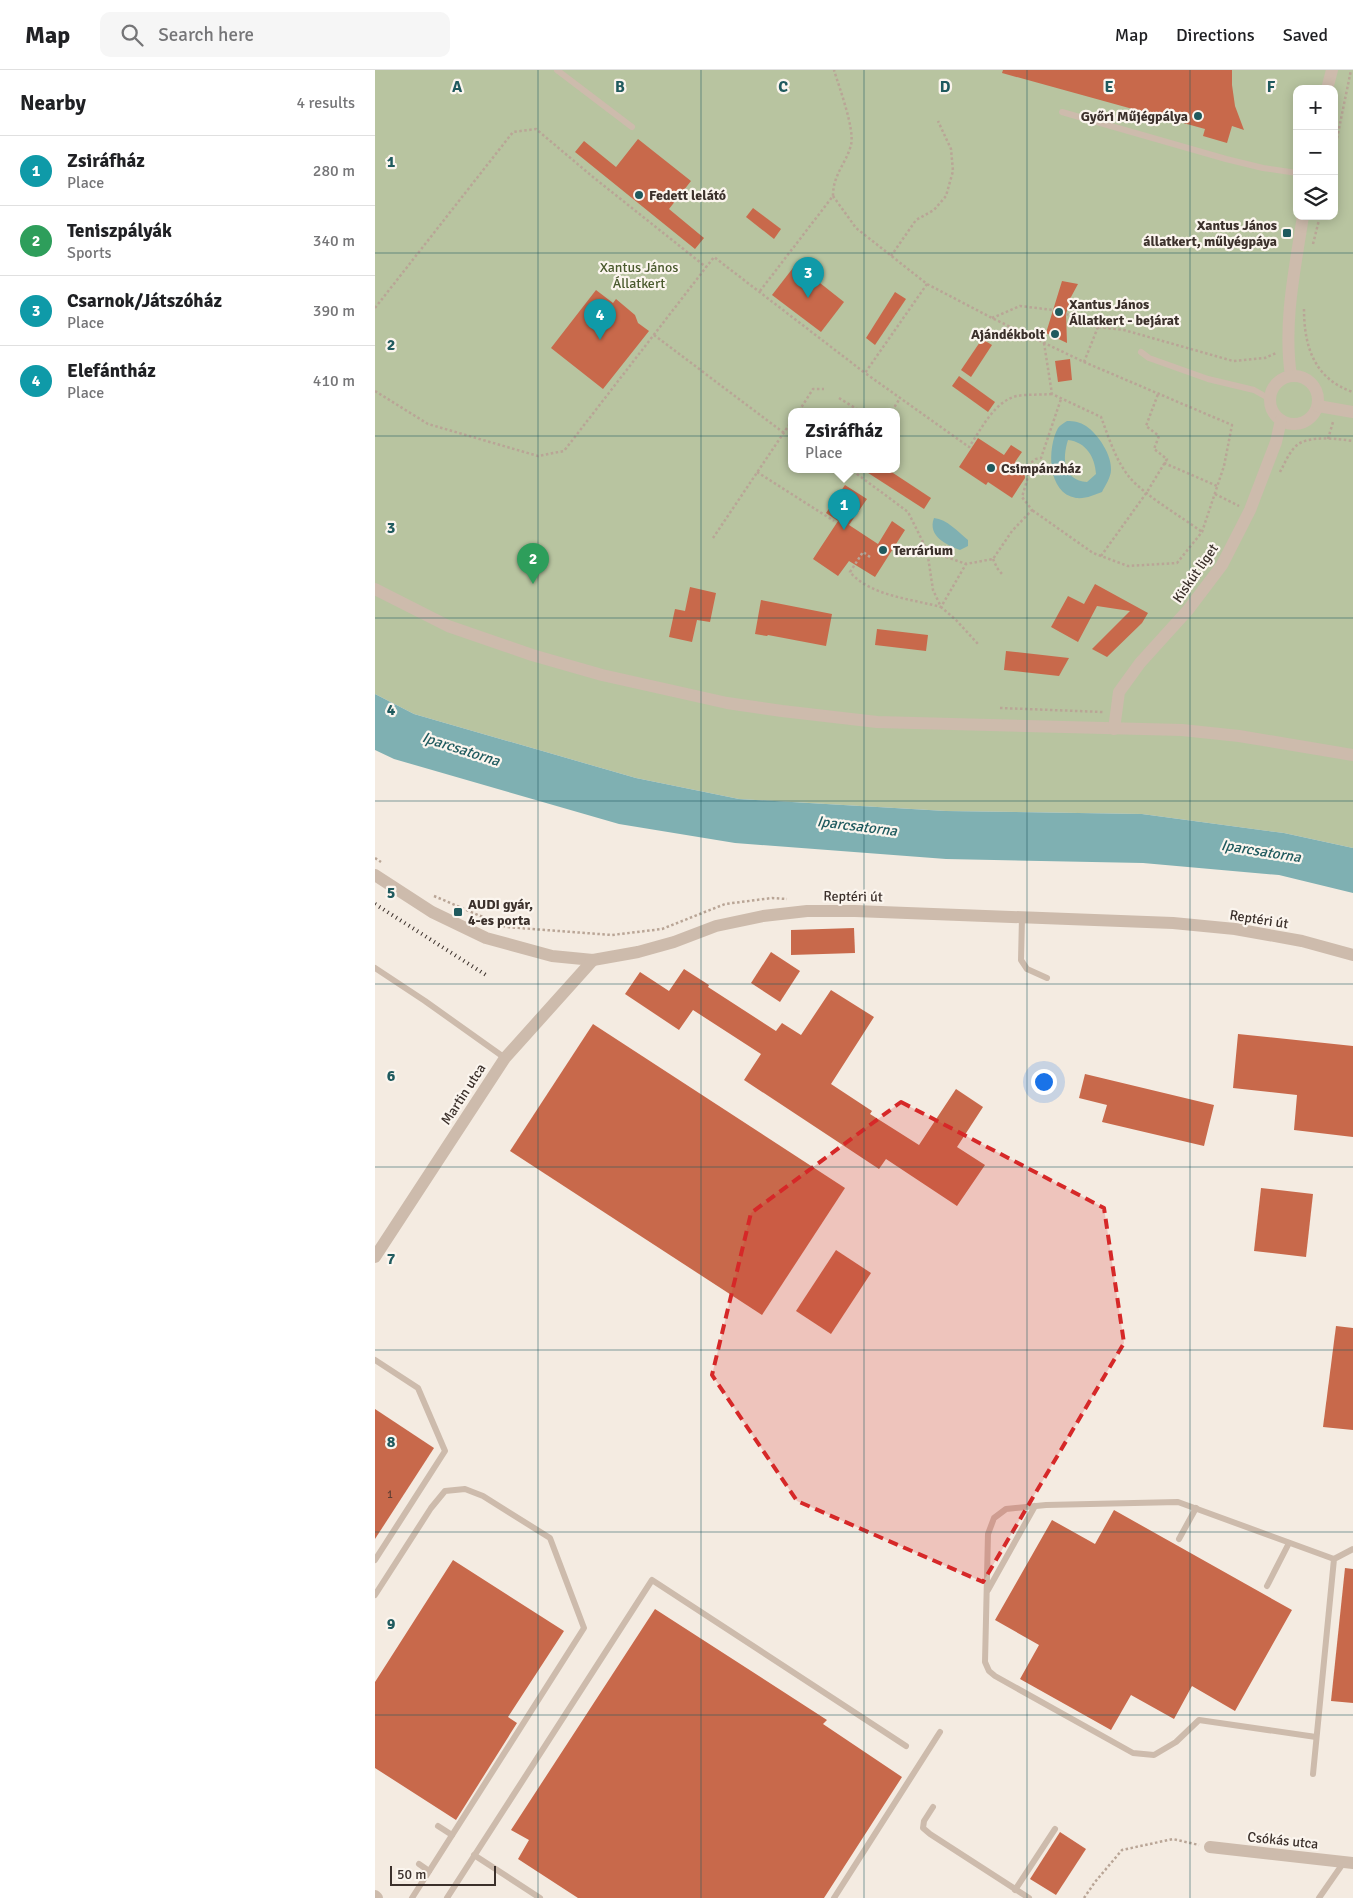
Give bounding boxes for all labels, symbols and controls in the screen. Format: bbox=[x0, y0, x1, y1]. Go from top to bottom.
search box bbox=[100, 12, 450, 57]
text: Map bbox=[25, 20, 70, 50]
icon: search bbox=[118, 21, 146, 49]
text: Search here bbox=[158, 23, 254, 47]
text: Map bbox=[1115, 24, 1148, 46]
text: Directions bbox=[1176, 24, 1255, 46]
text: Saved bbox=[1283, 24, 1328, 46]
text: A bbox=[452, 77, 463, 97]
text: B bbox=[615, 77, 625, 97]
text: C bbox=[778, 77, 788, 97]
text: D bbox=[940, 77, 951, 97]
text: E bbox=[1104, 77, 1114, 97]
text: F bbox=[1267, 77, 1276, 97]
map controls bbox=[1293, 85, 1338, 220]
button: + bbox=[1293, 85, 1338, 130]
text: Nearby bbox=[20, 90, 86, 116]
text: 4 results bbox=[296, 93, 355, 113]
place label: Győri Műjégpálya bbox=[1081, 108, 1188, 125]
marker: Győri Műjégpálya bbox=[1192, 110, 1204, 122]
button: − bbox=[1293, 130, 1338, 175]
text: Zsiráfház bbox=[67, 149, 145, 173]
text: 1 bbox=[387, 152, 396, 172]
text: 1 bbox=[32, 161, 40, 181]
text: 280 m bbox=[313, 161, 355, 181]
text: Place bbox=[67, 173, 104, 193]
button: layers bbox=[1293, 175, 1338, 220]
place label: Fedett lelátó bbox=[649, 187, 726, 204]
marker: Fedett lelátó bbox=[633, 189, 645, 201]
place label: Xantus János állatkert, műlyégpáya bbox=[1143, 217, 1277, 250]
text: Teniszpályák bbox=[67, 219, 172, 243]
marker: Xantus János állatkert, műlyégpáya bbox=[1281, 227, 1293, 239]
text: 2 bbox=[32, 231, 40, 251]
text: 340 m bbox=[313, 231, 355, 251]
text: Sports bbox=[67, 243, 112, 263]
pin: 3 bbox=[792, 257, 824, 298]
park label: Xantus János Állatkert bbox=[600, 259, 678, 292]
text: Csarnok/Játszóház bbox=[67, 289, 222, 313]
place label: Xantus János Állatkert - bejárat bbox=[1069, 296, 1180, 329]
pin: 4 bbox=[584, 299, 616, 340]
text: 3 bbox=[32, 301, 40, 321]
text: 390 m bbox=[313, 301, 355, 321]
marker: Xantus János Állatkert - bejárat bbox=[1053, 306, 1065, 318]
text: Place bbox=[67, 313, 104, 333]
place label: Ajándékbolt bbox=[971, 326, 1046, 343]
marker: Ajándékbolt bbox=[1049, 328, 1061, 340]
text: 2 bbox=[387, 335, 395, 355]
text: Elefántház bbox=[67, 359, 156, 383]
text: 4 bbox=[32, 371, 40, 391]
text: 410 m bbox=[313, 371, 355, 391]
text: Place bbox=[67, 383, 104, 403]
popup bbox=[788, 408, 900, 473]
text: Zsiráfház bbox=[805, 419, 883, 443]
text: Place bbox=[805, 443, 842, 463]
place label: Csimpánzház bbox=[1001, 460, 1081, 477]
marker: Csimpánzház bbox=[985, 462, 997, 474]
pin: 1 bbox=[828, 489, 860, 530]
text: 3 bbox=[387, 518, 395, 538]
street label: Kiskút liget bbox=[1169, 541, 1222, 606]
place label: Terrárium bbox=[893, 542, 953, 559]
pin: 2 bbox=[517, 543, 549, 584]
marker: Terrárium bbox=[877, 544, 889, 556]
text: 4 bbox=[387, 700, 396, 720]
water label: Iparcsatorna bbox=[420, 728, 502, 770]
water label: Iparcsatorna bbox=[816, 812, 898, 840]
water label: Iparcsatorna bbox=[1220, 836, 1303, 866]
text: 5 bbox=[387, 883, 395, 903]
street label: Reptéri út bbox=[823, 887, 883, 906]
place label: AUDI gyár, 4-es porta bbox=[468, 896, 533, 929]
marker: AUDI gyár, 4-es porta bbox=[452, 906, 464, 918]
street label: Reptéri út bbox=[1228, 906, 1290, 933]
street label: Martin utca bbox=[437, 1060, 489, 1128]
text: 6 bbox=[387, 1066, 396, 1086]
your location bbox=[1031, 1069, 1057, 1095]
text: 7 bbox=[387, 1249, 396, 1269]
text: 8 bbox=[387, 1432, 396, 1452]
house number: 1 bbox=[387, 1488, 393, 1501]
text: 9 bbox=[387, 1614, 396, 1634]
street label: Csókás utca bbox=[1247, 1828, 1319, 1853]
scale bar bbox=[390, 1863, 496, 1886]
text: 50 m bbox=[397, 1866, 426, 1883]

